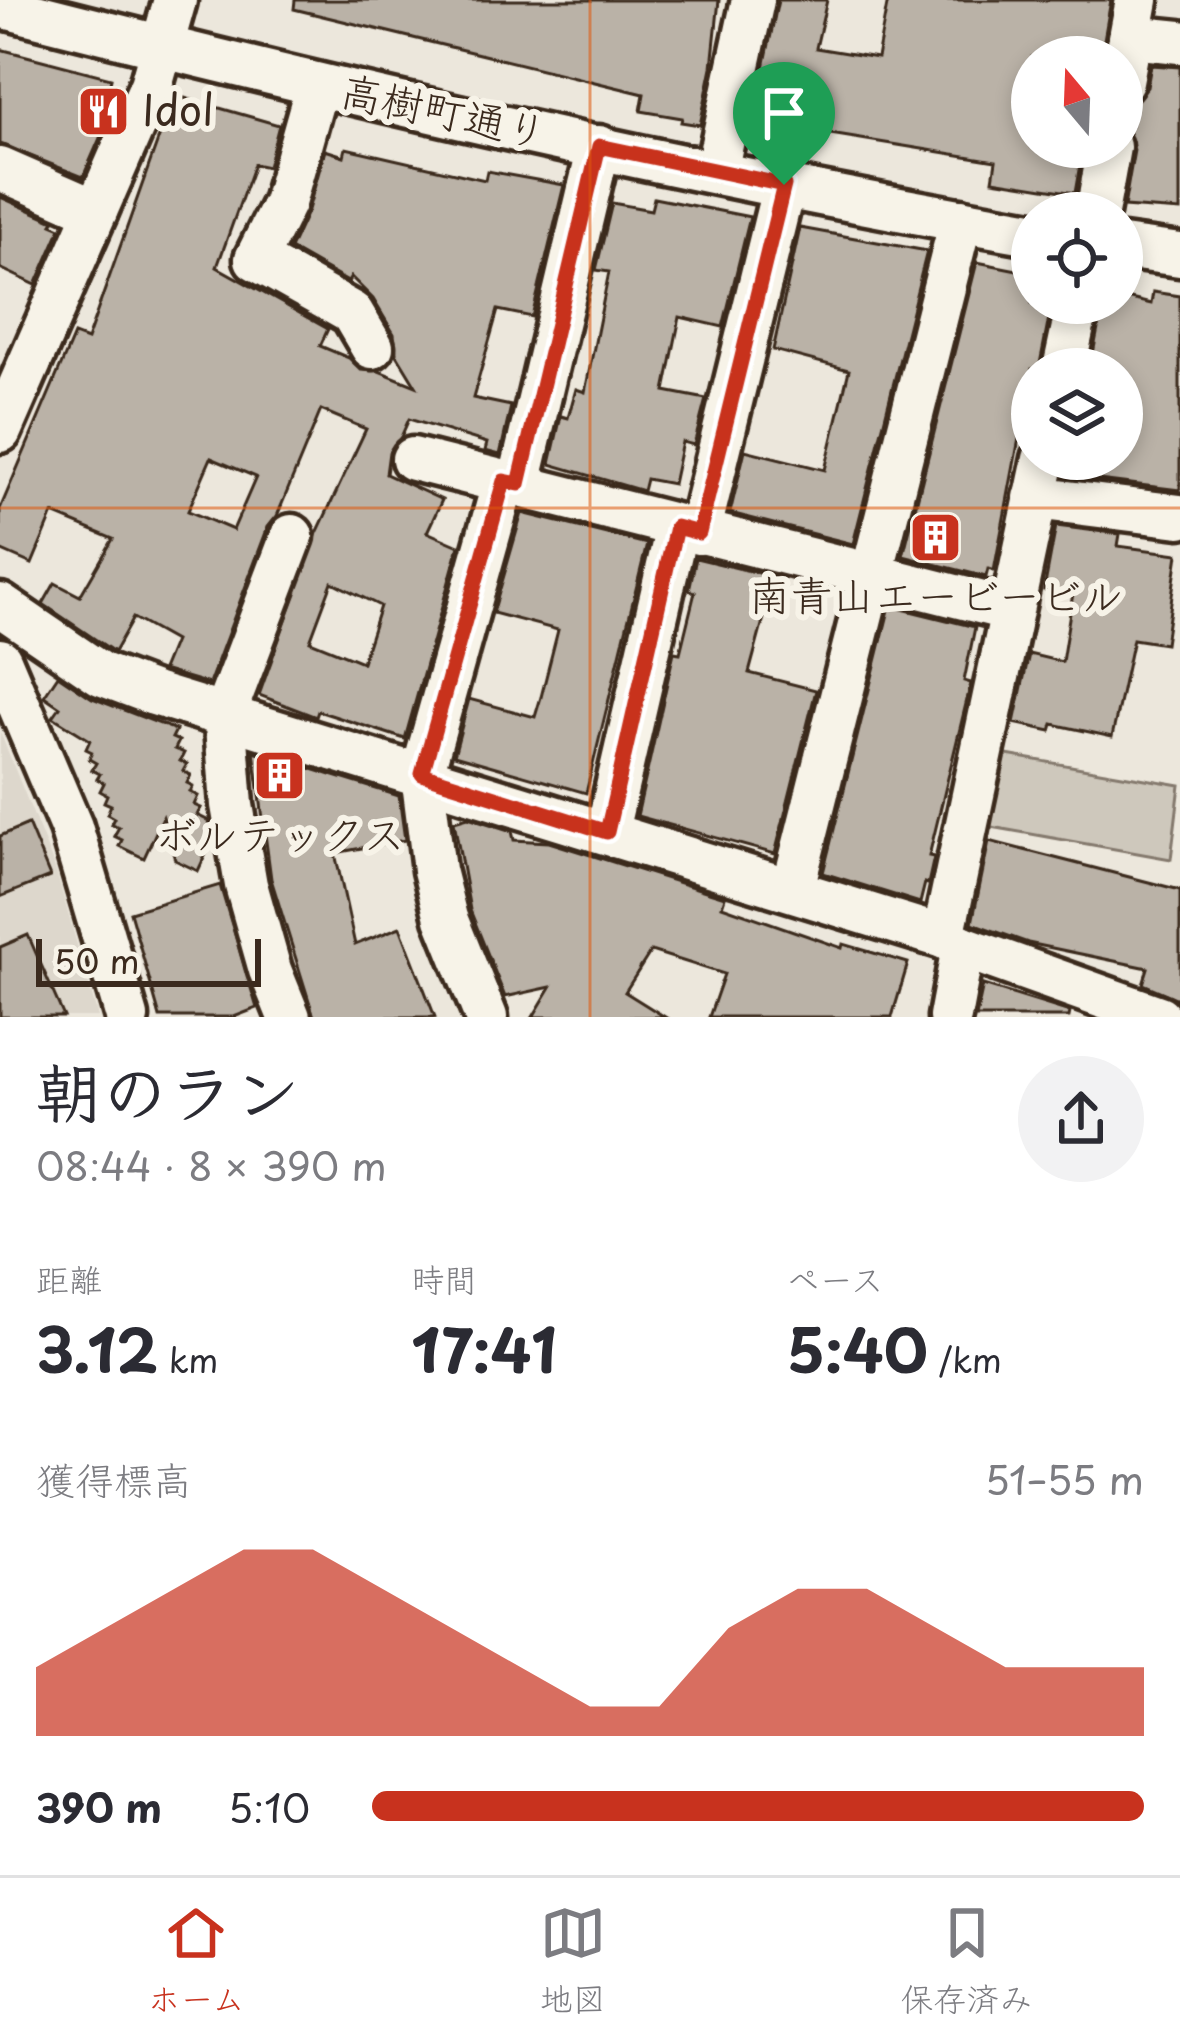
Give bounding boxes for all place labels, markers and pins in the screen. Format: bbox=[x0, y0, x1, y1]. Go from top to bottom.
pin bbox=[733, 62, 835, 185]
place label: Idol bbox=[142, 77, 214, 140]
restaurant icon: Idol bbox=[75, 83, 131, 139]
building icon: 南青山エービービル bbox=[908, 509, 964, 565]
place label: 南青山エービービル bbox=[748, 562, 1124, 625]
building icon: ボルテックス bbox=[252, 748, 308, 804]
place label: ボルテックス bbox=[155, 801, 405, 864]

